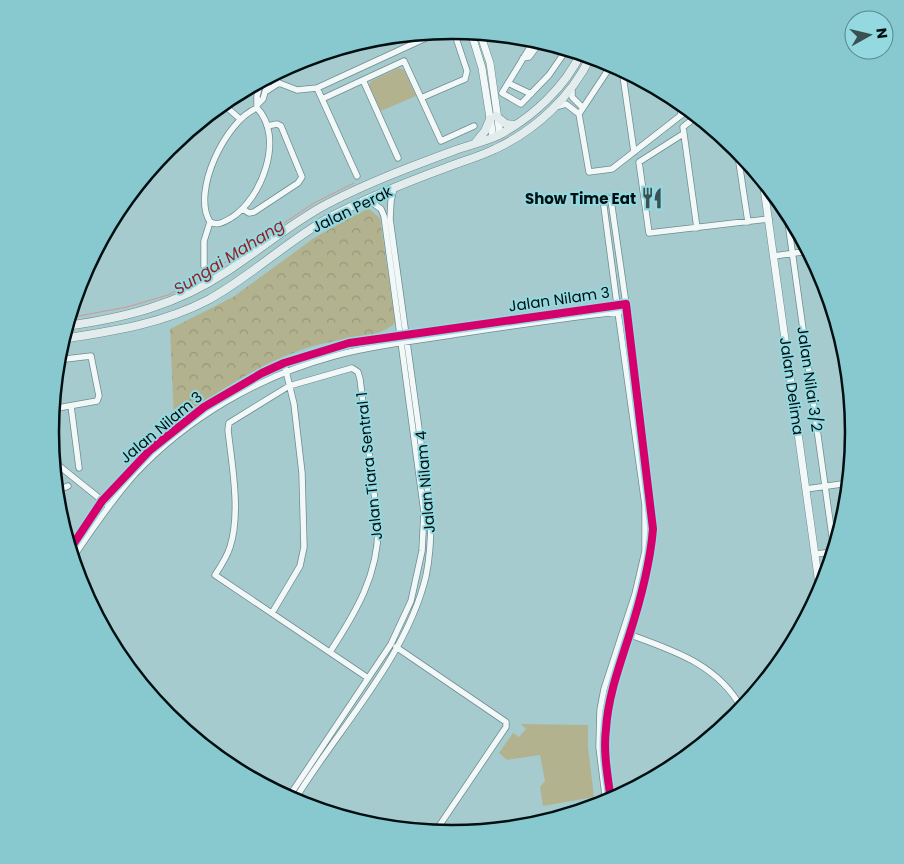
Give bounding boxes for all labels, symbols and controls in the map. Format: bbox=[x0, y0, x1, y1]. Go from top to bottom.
north arrow bbox=[844, 10, 894, 60]
text: N bbox=[871, 27, 893, 40]
street label: Jalan Perak bbox=[308, 180, 396, 238]
restaurant icon: Show Time Eat bbox=[639, 185, 665, 211]
place label: Show Time Eat bbox=[525, 188, 636, 209]
water label: Sungai Mahang bbox=[169, 214, 289, 300]
street label: Jalan Nilam 3 bbox=[507, 282, 611, 316]
street label: Jalan Nilai 3/2 bbox=[792, 325, 828, 433]
street label: Jalan Delima bbox=[775, 336, 809, 436]
street label: Jalan Nilam 3 bbox=[115, 386, 207, 468]
street label: Jalan Tiara Sentral 1 bbox=[351, 391, 387, 541]
street label: Jalan Nilam 4 bbox=[410, 430, 440, 534]

